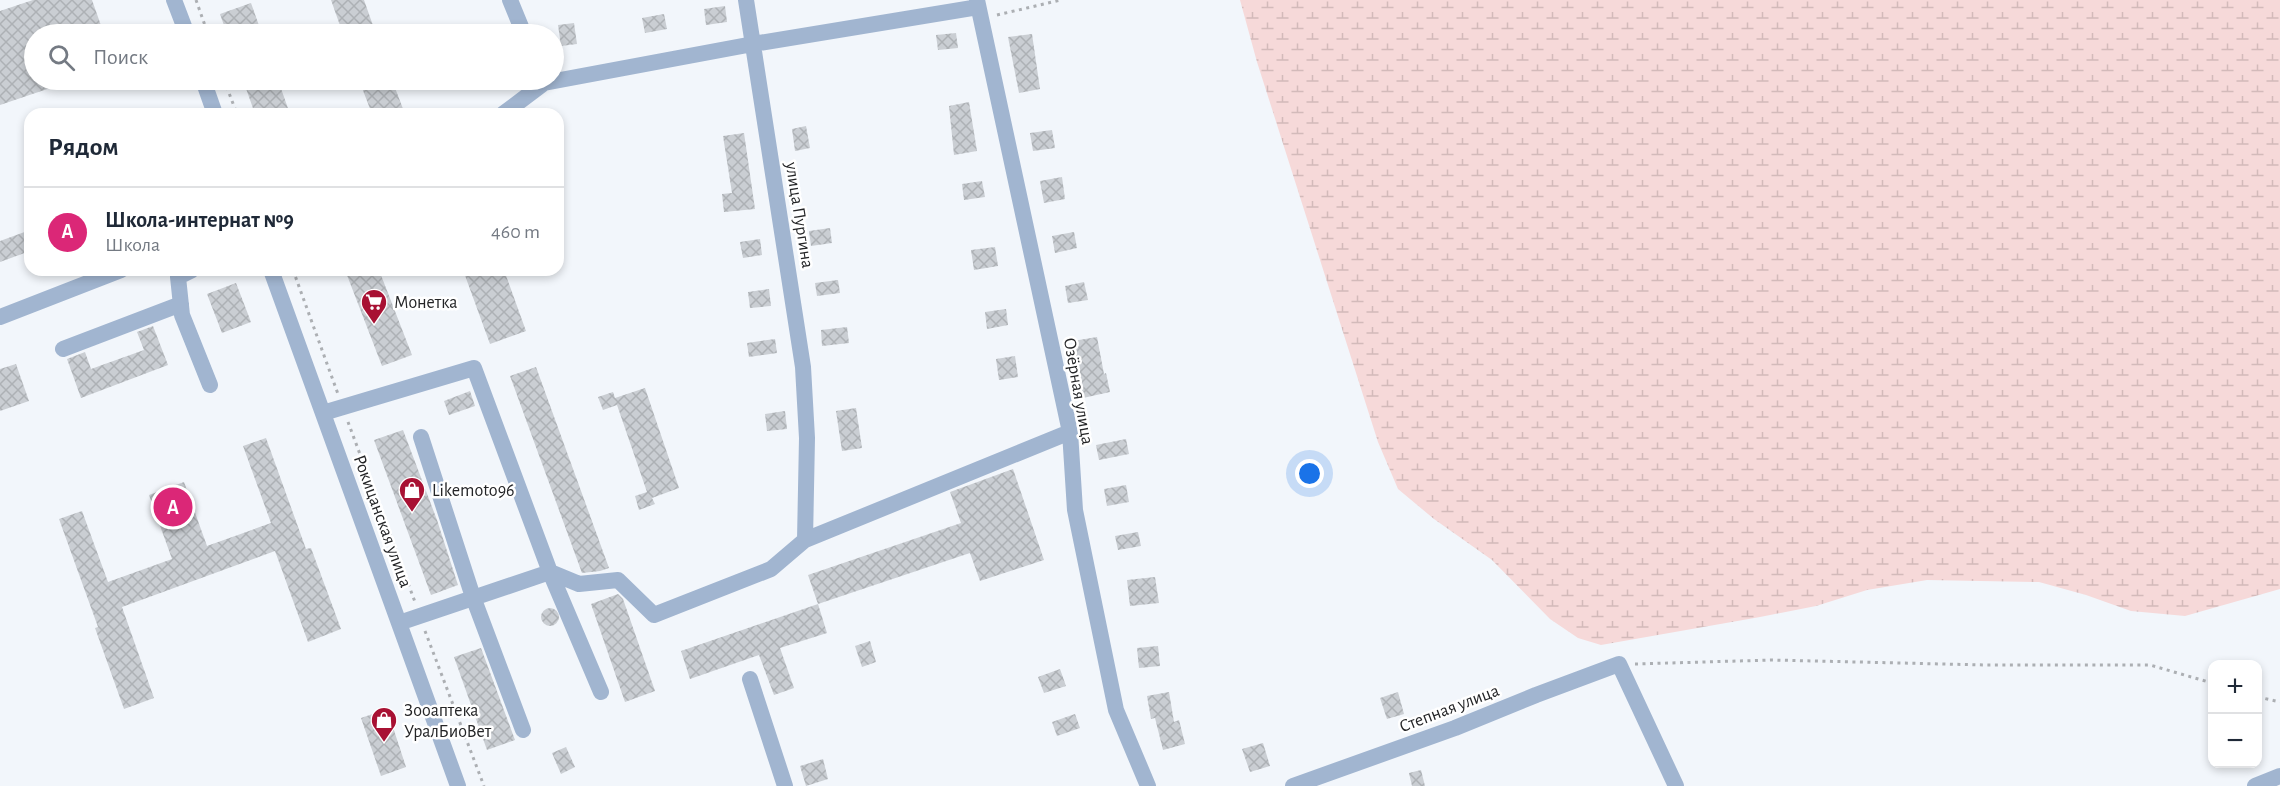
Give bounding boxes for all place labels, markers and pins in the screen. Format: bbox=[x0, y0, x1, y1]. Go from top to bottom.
supermarket icon: Монетка bbox=[359, 287, 389, 325]
place label: Монетка bbox=[394, 294, 457, 312]
shop icon: Likemoto96 bbox=[397, 475, 427, 513]
place label: Likemoto96 bbox=[432, 482, 515, 500]
pin: A bbox=[154, 484, 192, 530]
place label: Зооаптека УралБиоВет bbox=[404, 702, 492, 741]
shop icon: Зооаптека УралБиоВет bbox=[369, 705, 399, 743]

